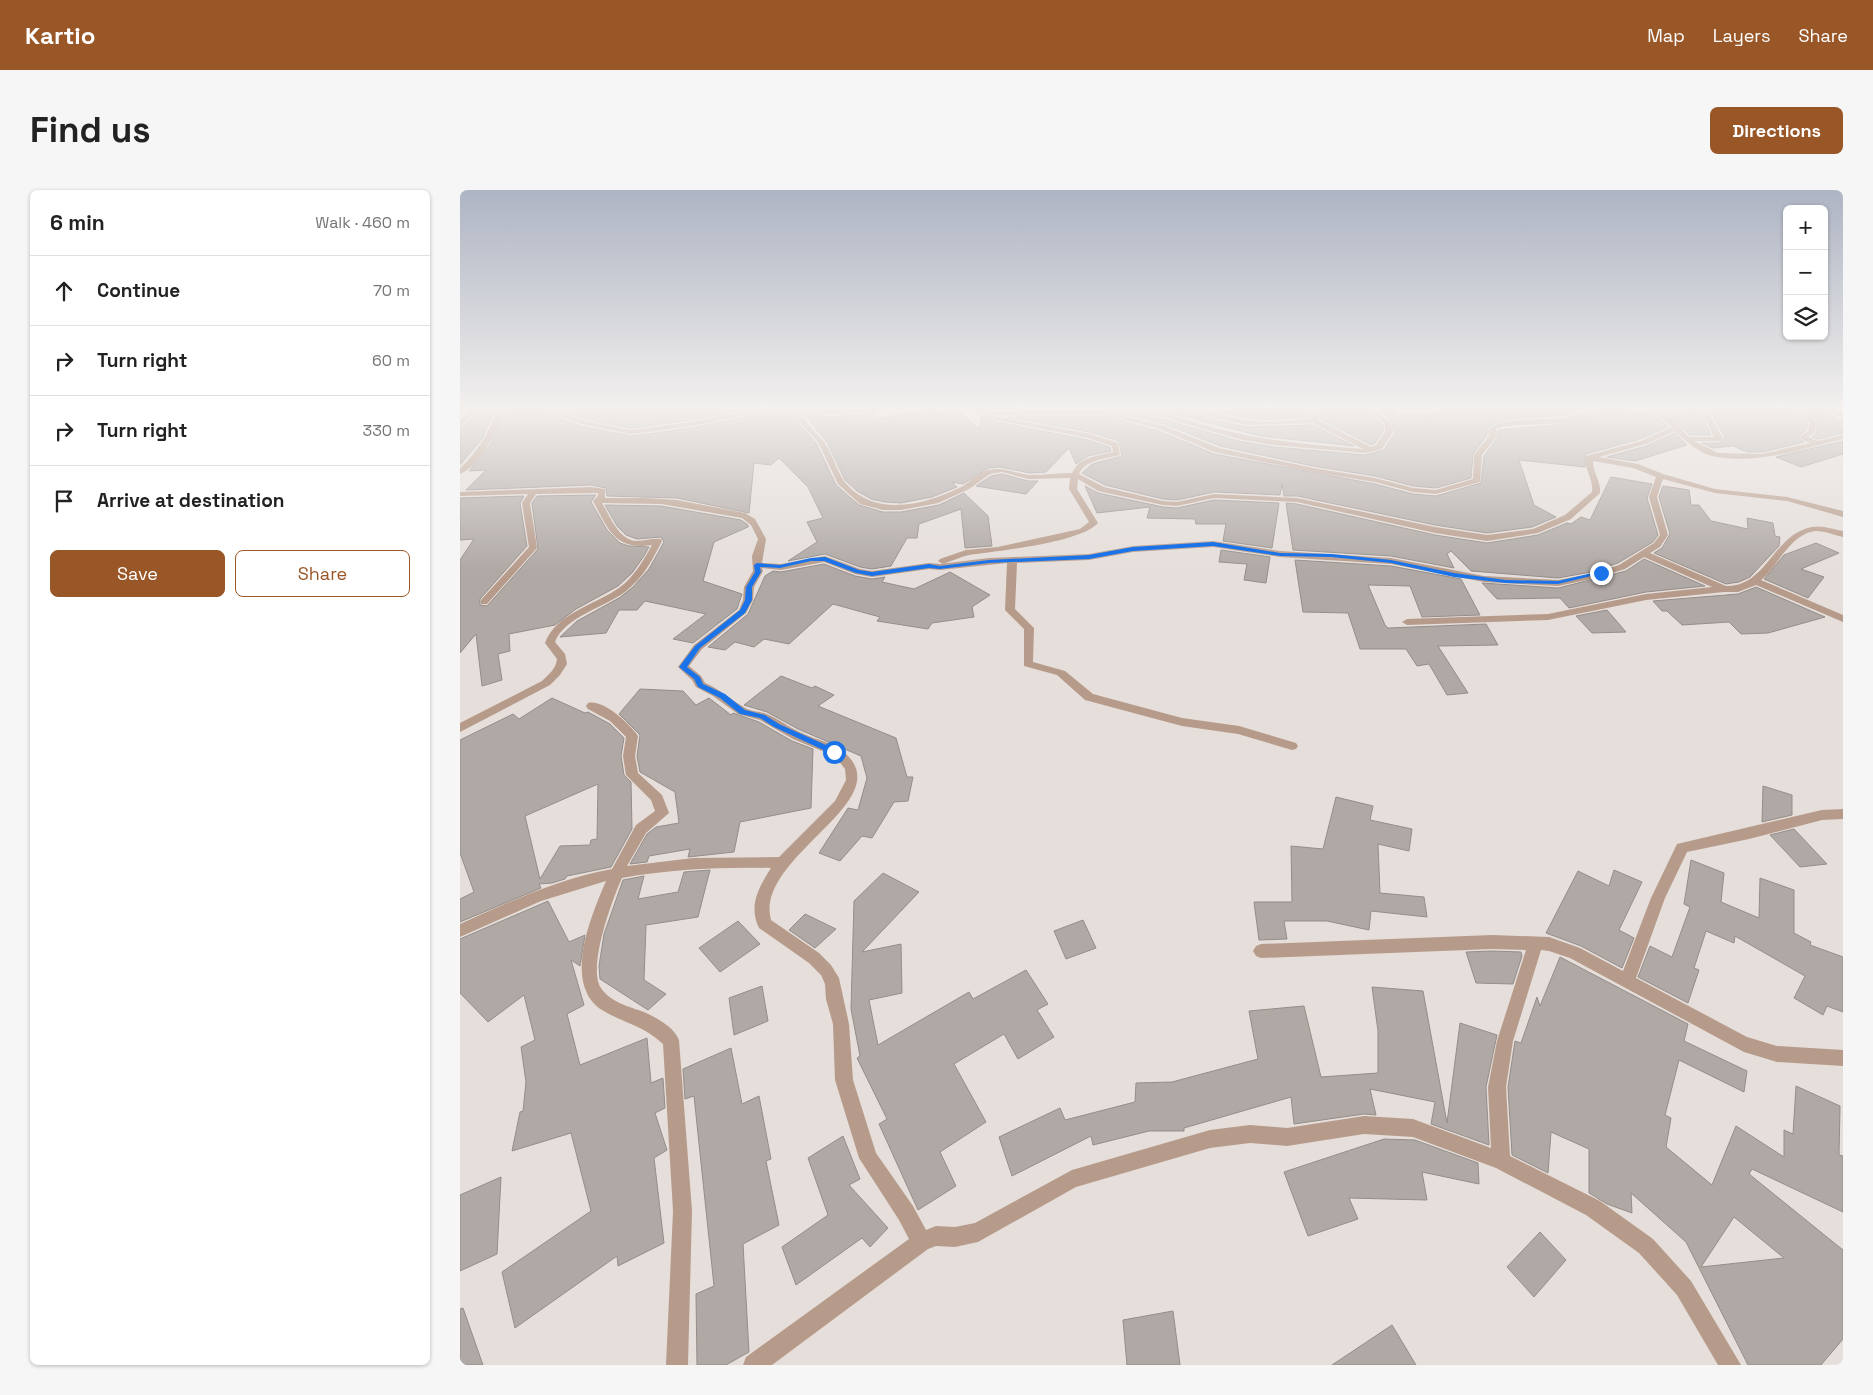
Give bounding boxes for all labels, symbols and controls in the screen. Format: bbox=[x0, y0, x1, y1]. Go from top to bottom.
text: Kartio bbox=[25, 20, 95, 51]
text: Map bbox=[1647, 24, 1685, 47]
text: Layers bbox=[1713, 24, 1770, 47]
text: Share bbox=[1798, 24, 1848, 47]
button: Directions bbox=[1710, 107, 1843, 154]
text: Find us bbox=[30, 108, 151, 152]
map controls bbox=[1783, 205, 1828, 340]
button: + bbox=[1783, 205, 1828, 250]
text: 6 min bbox=[50, 209, 105, 236]
text: Walk · 460 m bbox=[315, 212, 410, 233]
button: − bbox=[1783, 250, 1828, 295]
icon: ahead bbox=[50, 277, 78, 305]
text: Continue bbox=[97, 278, 180, 303]
text: 70 m bbox=[373, 280, 410, 301]
button: layers bbox=[1783, 295, 1828, 340]
icon: right bbox=[50, 347, 78, 375]
text: Turn right bbox=[97, 348, 187, 373]
text: 60 m bbox=[372, 350, 410, 371]
icon: right bbox=[50, 417, 78, 445]
text: Turn right bbox=[97, 418, 187, 443]
text: 330 m bbox=[363, 420, 410, 441]
icon: arrive bbox=[50, 487, 78, 515]
text: Arrive at destination bbox=[97, 488, 285, 513]
button: Save bbox=[50, 550, 225, 597]
button: Share bbox=[235, 550, 410, 597]
route end bbox=[1590, 562, 1613, 585]
route start bbox=[823, 741, 846, 764]

